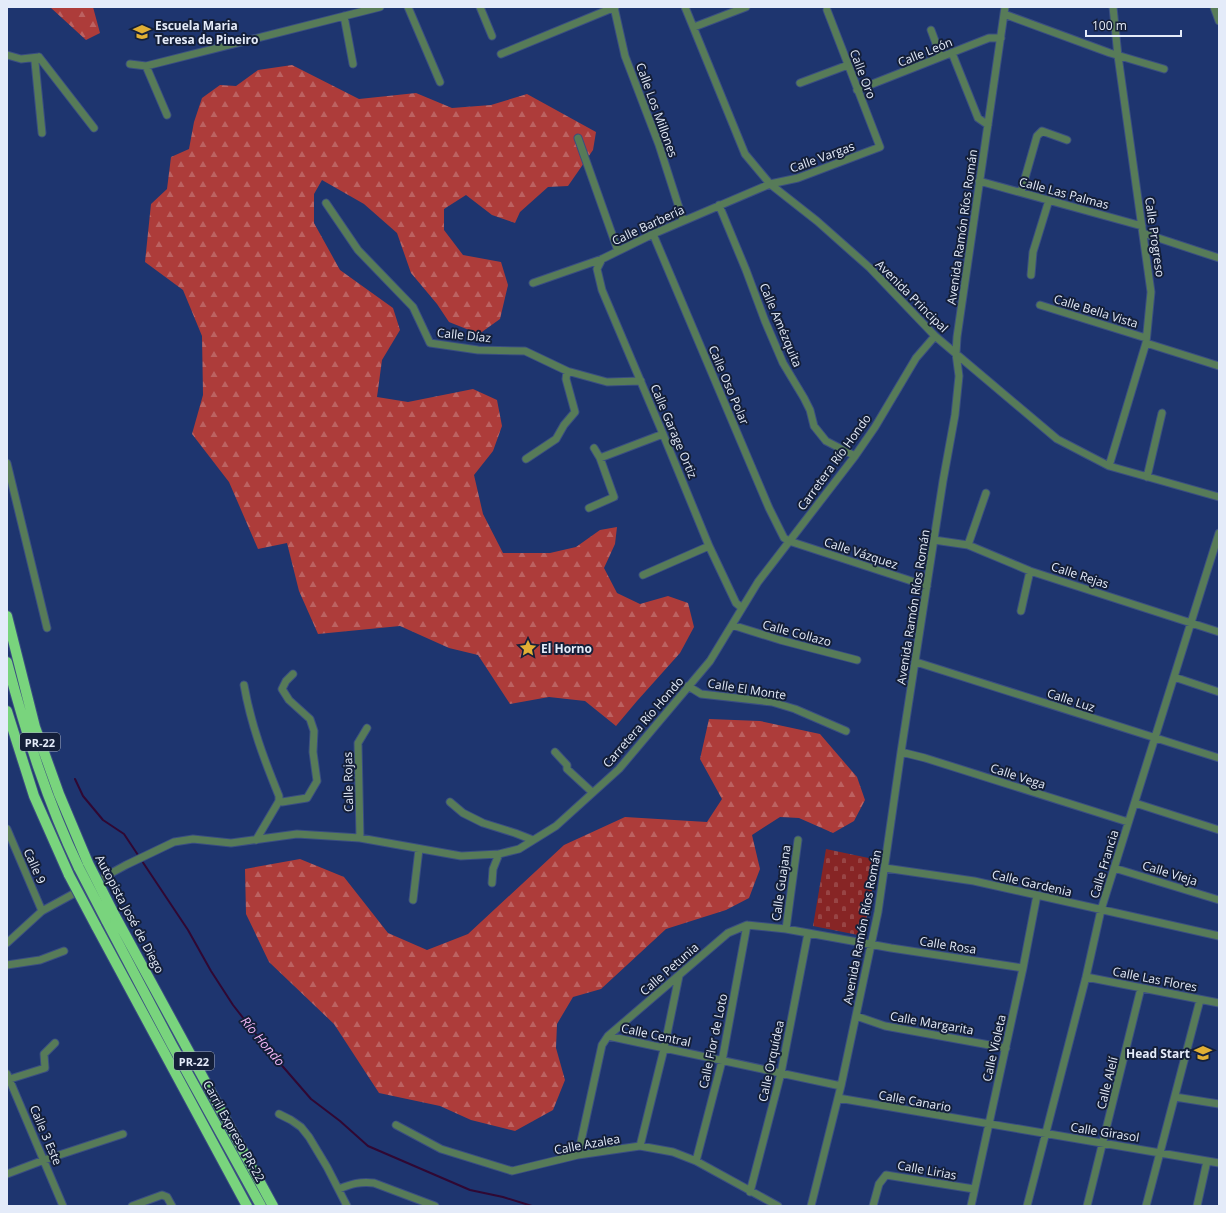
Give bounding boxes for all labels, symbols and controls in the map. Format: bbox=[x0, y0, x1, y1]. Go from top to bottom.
scale bar bbox=[1086, 12, 1181, 38]
place label: Escuela Maria Teresa de Pineiro bbox=[155, 17, 258, 48]
text: 100 m bbox=[1092, 17, 1127, 34]
school or university icon: Escuela Maria Teresa de Pineiro bbox=[132, 22, 152, 42]
street label: Calle León bbox=[895, 33, 955, 71]
street label: Calle Oro bbox=[846, 47, 880, 101]
street label: Calle Los Millones bbox=[632, 60, 682, 160]
street label: Calle Vargas bbox=[787, 137, 857, 177]
street label: Avenida Ramón Ríos Román bbox=[943, 148, 981, 306]
street label: Calle Las Palmas bbox=[1017, 173, 1111, 213]
street label: Calle Progreso bbox=[1141, 196, 1169, 278]
street label: Calle Barbería bbox=[609, 201, 687, 249]
street label: Avenida Principal bbox=[872, 256, 952, 336]
street label: Calle Amézquita bbox=[756, 280, 806, 370]
street label: Calle Bella Vista bbox=[1052, 290, 1140, 332]
street label: Calle Díaz bbox=[436, 324, 492, 346]
street label: Calle Oso Polar bbox=[705, 343, 753, 427]
street label: Calle Garage Ortiz bbox=[647, 381, 702, 481]
street label: Carretera Río Hondo bbox=[793, 410, 875, 514]
street label: Avenida Ramón Ríos Román bbox=[892, 528, 934, 686]
street label: Calle Vázquez bbox=[822, 533, 900, 573]
street label: Calle Rejas bbox=[1049, 558, 1111, 592]
street label: Calle Collazo bbox=[761, 616, 833, 650]
place icon: El Horno bbox=[518, 638, 538, 658]
place label: El Horno bbox=[541, 640, 592, 657]
street label: Carretera Río Hondo bbox=[599, 673, 687, 771]
street label: Calle El Monte bbox=[706, 674, 788, 704]
street label: Calle Luz bbox=[1045, 684, 1097, 716]
road number: PR-22 bbox=[20, 733, 60, 751]
street label: Calle Rojas bbox=[339, 751, 357, 812]
street label: Calle Vega bbox=[988, 759, 1048, 793]
street label: Calle Francia bbox=[1086, 828, 1122, 900]
street label: Calle Guajana bbox=[767, 844, 795, 922]
street label: Calle 9 bbox=[20, 846, 50, 886]
street label: Avenida Ramón Ríos Román bbox=[839, 848, 885, 1006]
street label: Autopista José de Diego bbox=[92, 852, 168, 976]
street label: Calle Vieja bbox=[1140, 857, 1200, 889]
street label: Calle Gardenia bbox=[990, 866, 1074, 900]
street label: Calle Rosa bbox=[918, 932, 978, 958]
street label: Calle Petunia bbox=[636, 939, 702, 999]
street label: Calle Las Flores bbox=[1111, 962, 1199, 996]
street label: Calle Flor de Loto bbox=[695, 992, 731, 1090]
street label: Calle Margarita bbox=[889, 1007, 975, 1039]
water label: Río Hondo bbox=[237, 1012, 289, 1070]
street label: Calle Violeta bbox=[978, 1013, 1010, 1083]
street label: Calle Central bbox=[620, 1019, 692, 1051]
street label: Calle Orquídea bbox=[754, 1019, 788, 1103]
school or university icon: Head Start bbox=[1193, 1043, 1213, 1063]
place label: Head Start bbox=[1126, 1045, 1190, 1062]
road number: PR-22 bbox=[174, 1052, 214, 1070]
street label: Calle Alelí bbox=[1092, 1054, 1122, 1111]
street label: Carril Expreso PR-22 bbox=[199, 1077, 269, 1185]
street label: Calle Canario bbox=[877, 1086, 953, 1116]
street label: Calle 3 Este bbox=[26, 1102, 66, 1168]
street label: Calle Girasol bbox=[1069, 1118, 1141, 1146]
street label: Calle Azalea bbox=[553, 1130, 621, 1158]
street label: Calle Lirias bbox=[896, 1156, 958, 1184]

